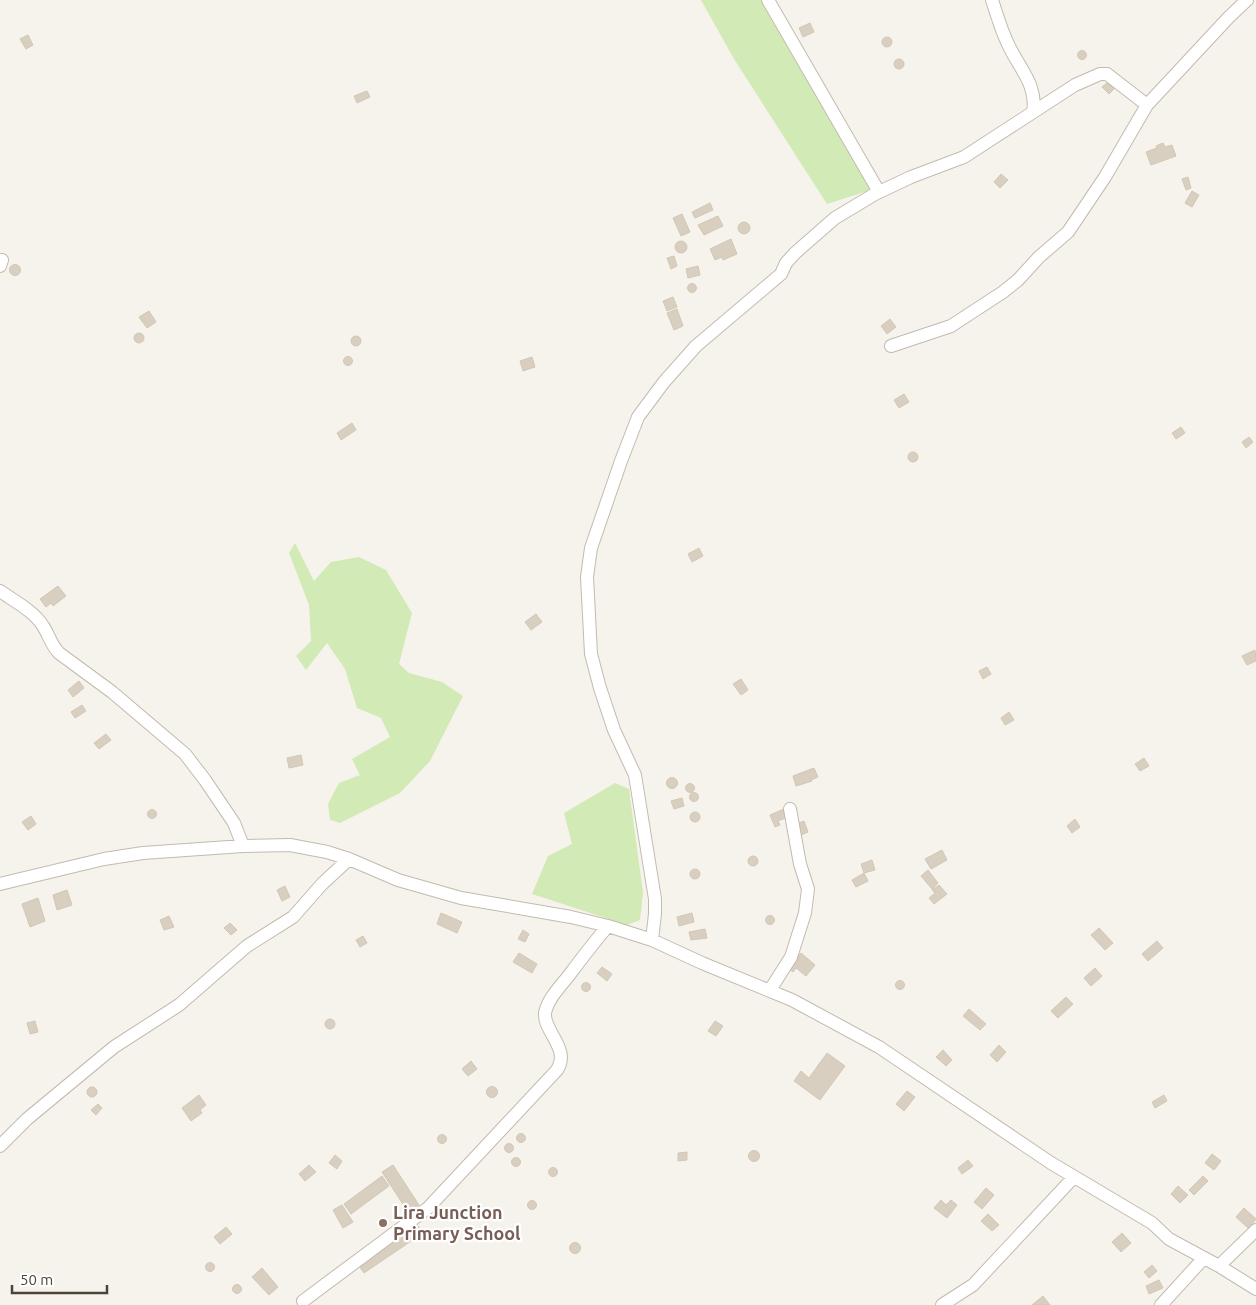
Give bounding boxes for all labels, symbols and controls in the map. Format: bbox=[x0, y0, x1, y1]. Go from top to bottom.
place label: Lira Junction Primary School bbox=[393, 1202, 521, 1243]
marker: Lira Junction Primary School bbox=[377, 1217, 389, 1229]
scale bar bbox=[12, 1262, 108, 1294]
text: 50 m bbox=[20, 1271, 53, 1288]

